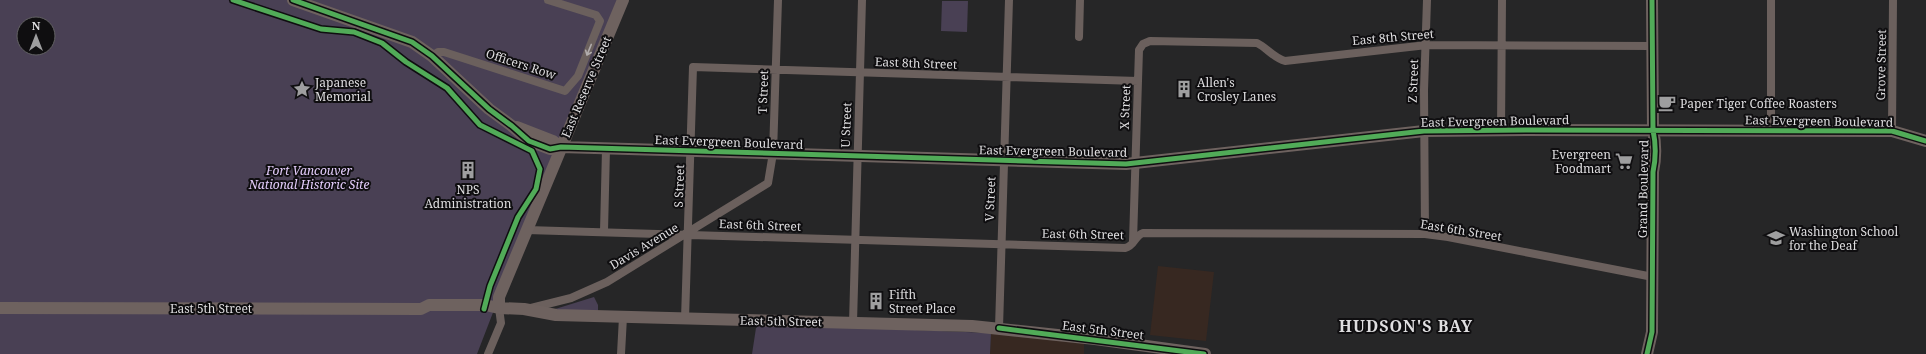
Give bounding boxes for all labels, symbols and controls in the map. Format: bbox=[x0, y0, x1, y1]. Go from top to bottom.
north arrow bbox=[16, 16, 56, 56]
text: N bbox=[32, 18, 41, 33]
street label: East 8th Street bbox=[1351, 25, 1435, 49]
street label: Grove Street bbox=[1872, 29, 1890, 101]
street label: East Reserve Street bbox=[557, 34, 615, 140]
one-way arrow bbox=[585, 44, 592, 56]
street label: Officers Row bbox=[484, 45, 559, 84]
street label: East 8th Street bbox=[875, 53, 957, 73]
street label: Z Street bbox=[1404, 59, 1422, 103]
street label: T Street bbox=[754, 70, 772, 114]
place label: Japanese Memorial bbox=[314, 74, 371, 105]
place label: Allen's Crosley Lanes bbox=[1197, 74, 1276, 105]
place icon: Japanese Memorial bbox=[292, 79, 312, 99]
building icon: Allen's Crosley Lanes bbox=[1174, 79, 1194, 99]
street label: X Street bbox=[1116, 84, 1134, 130]
cafe icon: Paper Tiger Coffee Roasters bbox=[1657, 93, 1677, 113]
place label: Paper Tiger Coffee Roasters bbox=[1680, 95, 1837, 112]
street label: U Street bbox=[837, 102, 855, 148]
street label: East Evergreen Boulevard bbox=[1421, 111, 1570, 131]
street label: East Evergreen Boulevard bbox=[1745, 111, 1894, 131]
street label: East Evergreen Boulevard bbox=[654, 131, 804, 153]
street label: Grand Boulevard bbox=[1634, 139, 1652, 238]
street label: East Evergreen Boulevard bbox=[979, 141, 1128, 161]
place label: Evergreen Foodmart bbox=[1552, 146, 1611, 177]
supermarket icon: Evergreen Foodmart bbox=[1614, 151, 1634, 171]
building icon: NPS Administration bbox=[458, 160, 478, 180]
park label: Fort Vancouver National Historic Site bbox=[248, 162, 369, 193]
street label: S Street bbox=[670, 164, 688, 208]
street label: V Street bbox=[981, 176, 999, 222]
place label: NPS Administration bbox=[425, 181, 512, 212]
street label: East 6th Street bbox=[719, 215, 801, 235]
street label: East 6th Street bbox=[1419, 215, 1503, 245]
street label: Davis Avenue bbox=[606, 219, 682, 273]
place label: Washington School for the Deaf bbox=[1789, 223, 1898, 254]
street label: East 6th Street bbox=[1042, 225, 1124, 243]
school or university icon: Washington School for the Deaf bbox=[1766, 228, 1786, 248]
place label: Fifth Street Place bbox=[889, 286, 956, 317]
building icon: Fifth Street Place bbox=[866, 291, 886, 311]
street label: East 5th Street bbox=[170, 300, 252, 317]
street label: East 5th Street bbox=[740, 312, 822, 330]
district label: HUDSON'S BAY bbox=[1339, 315, 1473, 337]
street label: East 5th Street bbox=[1061, 317, 1145, 343]

